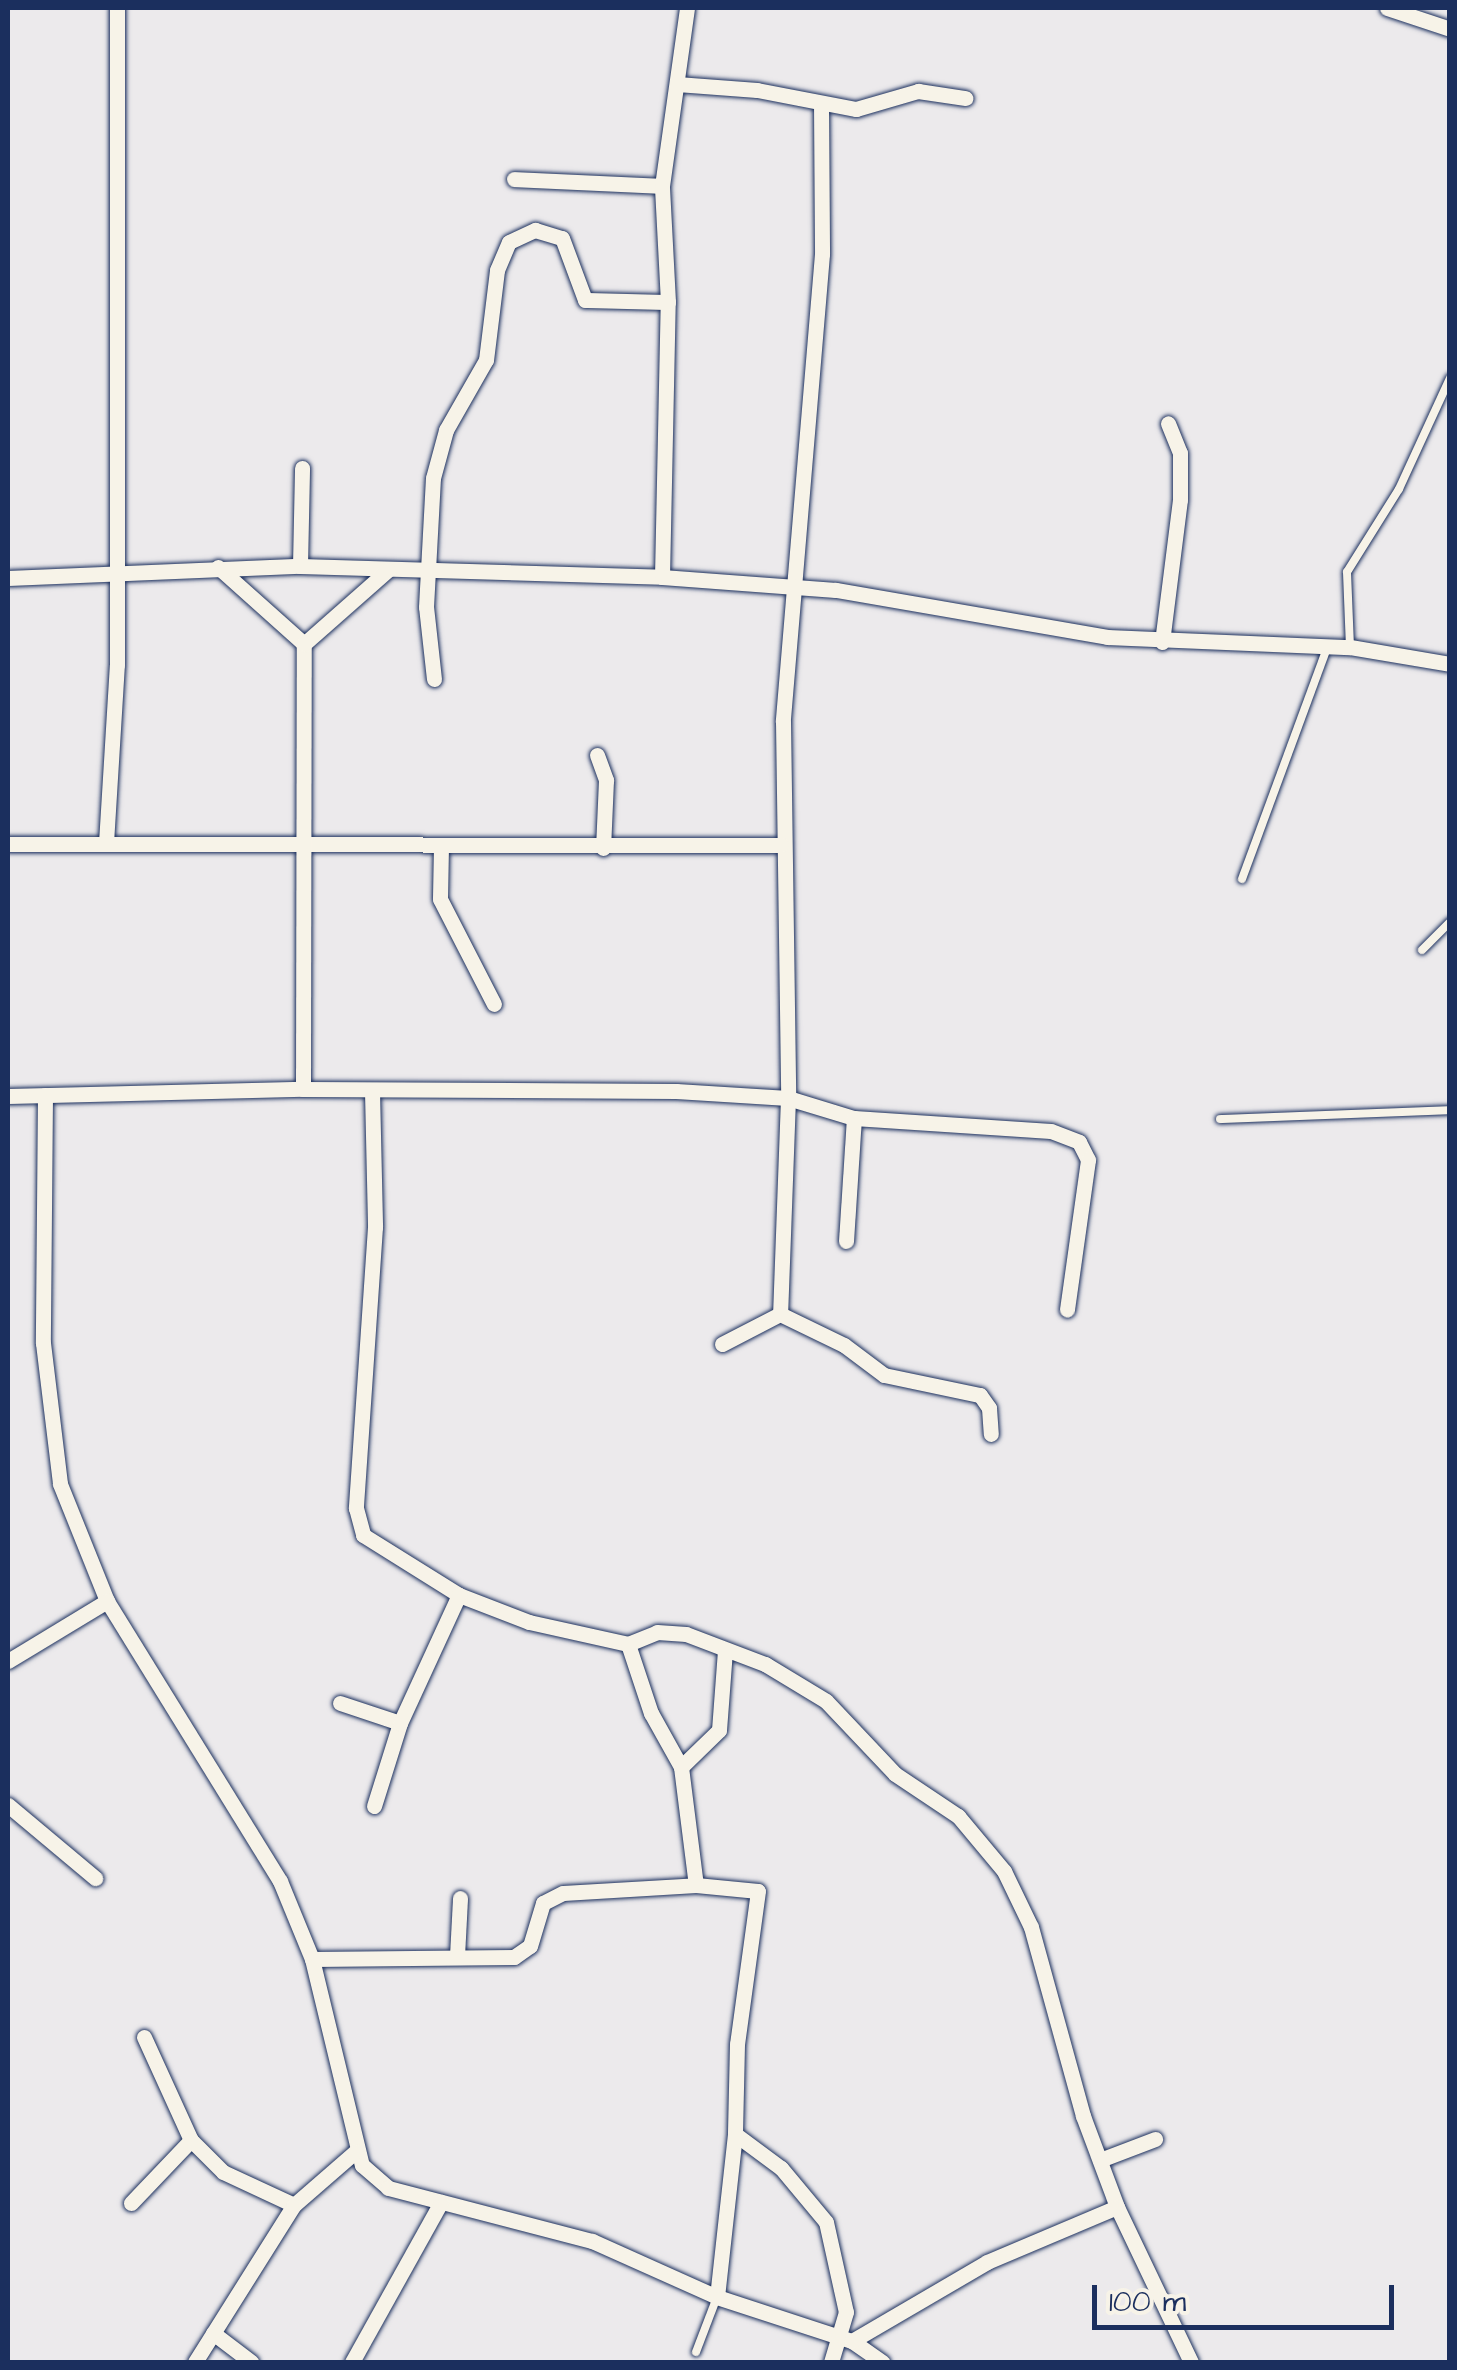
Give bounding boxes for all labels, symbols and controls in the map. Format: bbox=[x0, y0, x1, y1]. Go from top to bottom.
scale bar bbox=[1097, 2265, 1400, 2327]
text: 100 m bbox=[1109, 2281, 1186, 2323]

